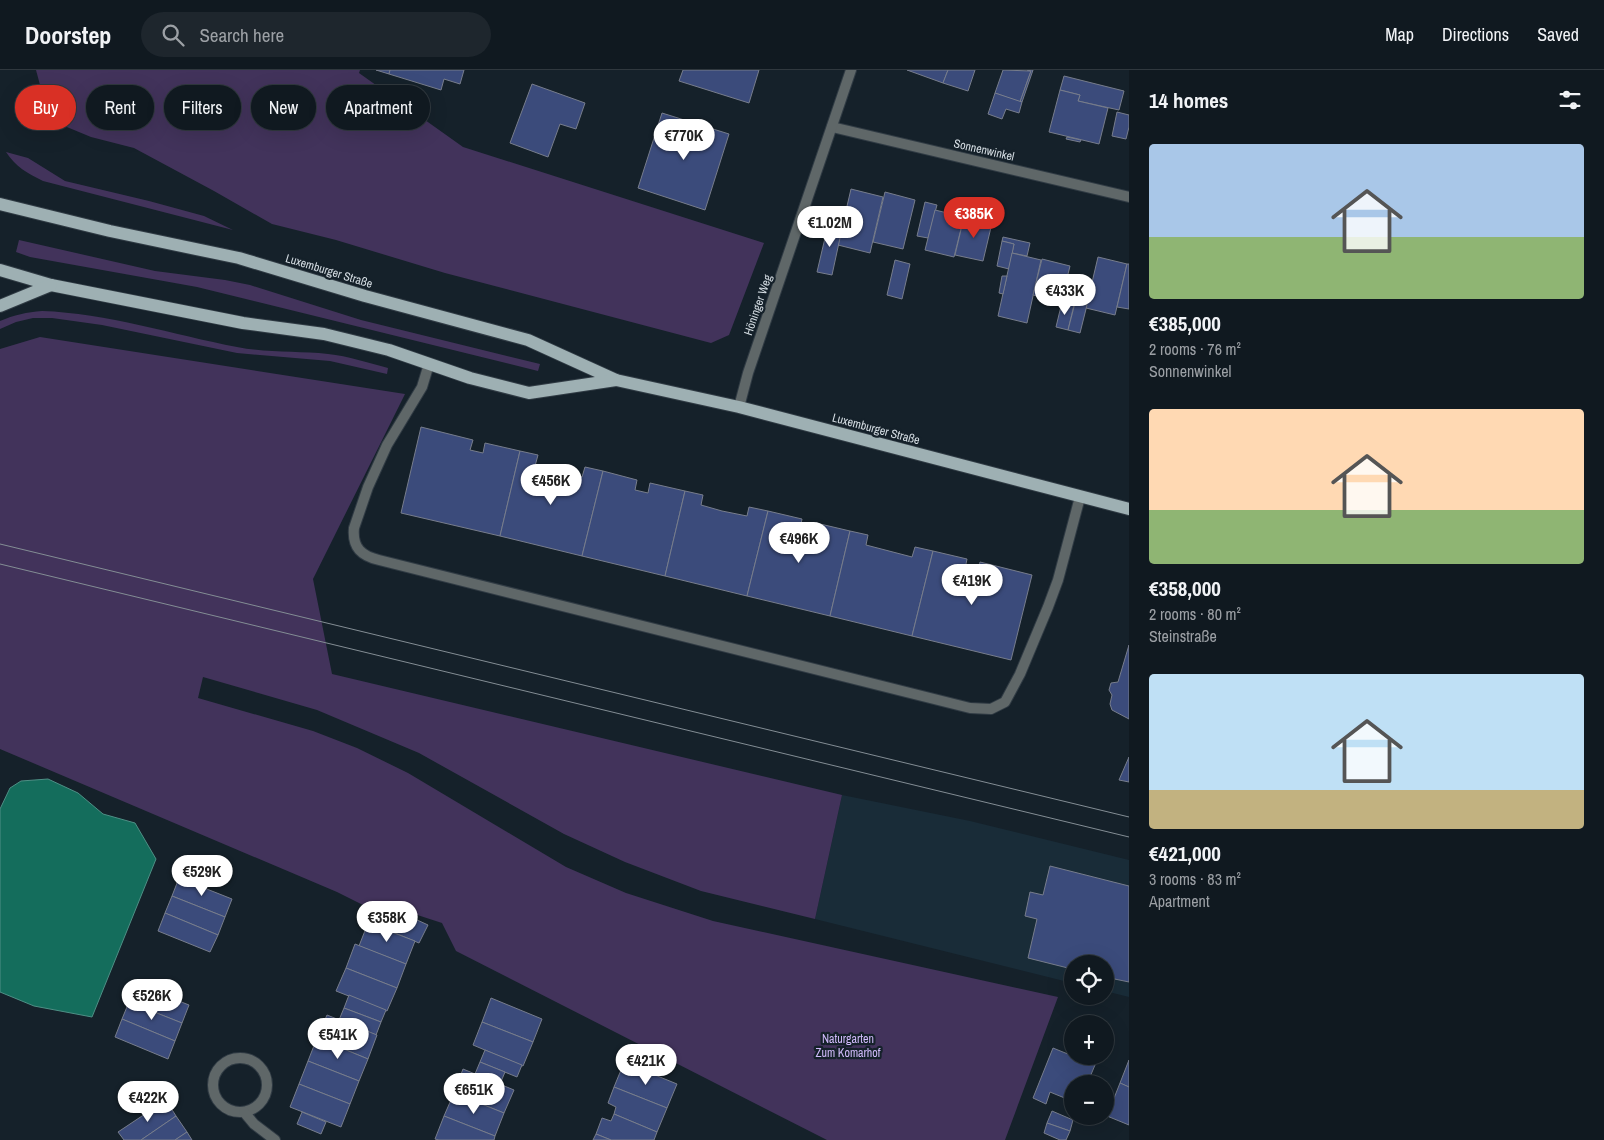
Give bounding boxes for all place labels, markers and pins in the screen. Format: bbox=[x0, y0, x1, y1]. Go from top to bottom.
pin: €770K bbox=[649, 118, 719, 161]
pin: €385K bbox=[939, 196, 1009, 239]
pin: €1.02M bbox=[789, 206, 871, 248]
pin: €433K bbox=[1030, 274, 1100, 316]
pin: €456K bbox=[516, 464, 586, 506]
pin: €496K bbox=[764, 522, 834, 564]
pin: €419K bbox=[937, 564, 1007, 606]
pin: €529K bbox=[167, 854, 237, 897]
pin: €358K bbox=[352, 900, 422, 943]
pin: €526K bbox=[117, 978, 187, 1021]
pin: €541K bbox=[303, 1018, 373, 1060]
pin: €421K bbox=[611, 1044, 681, 1086]
pin: €651K bbox=[439, 1072, 509, 1115]
pin: €422K bbox=[113, 1080, 183, 1123]

